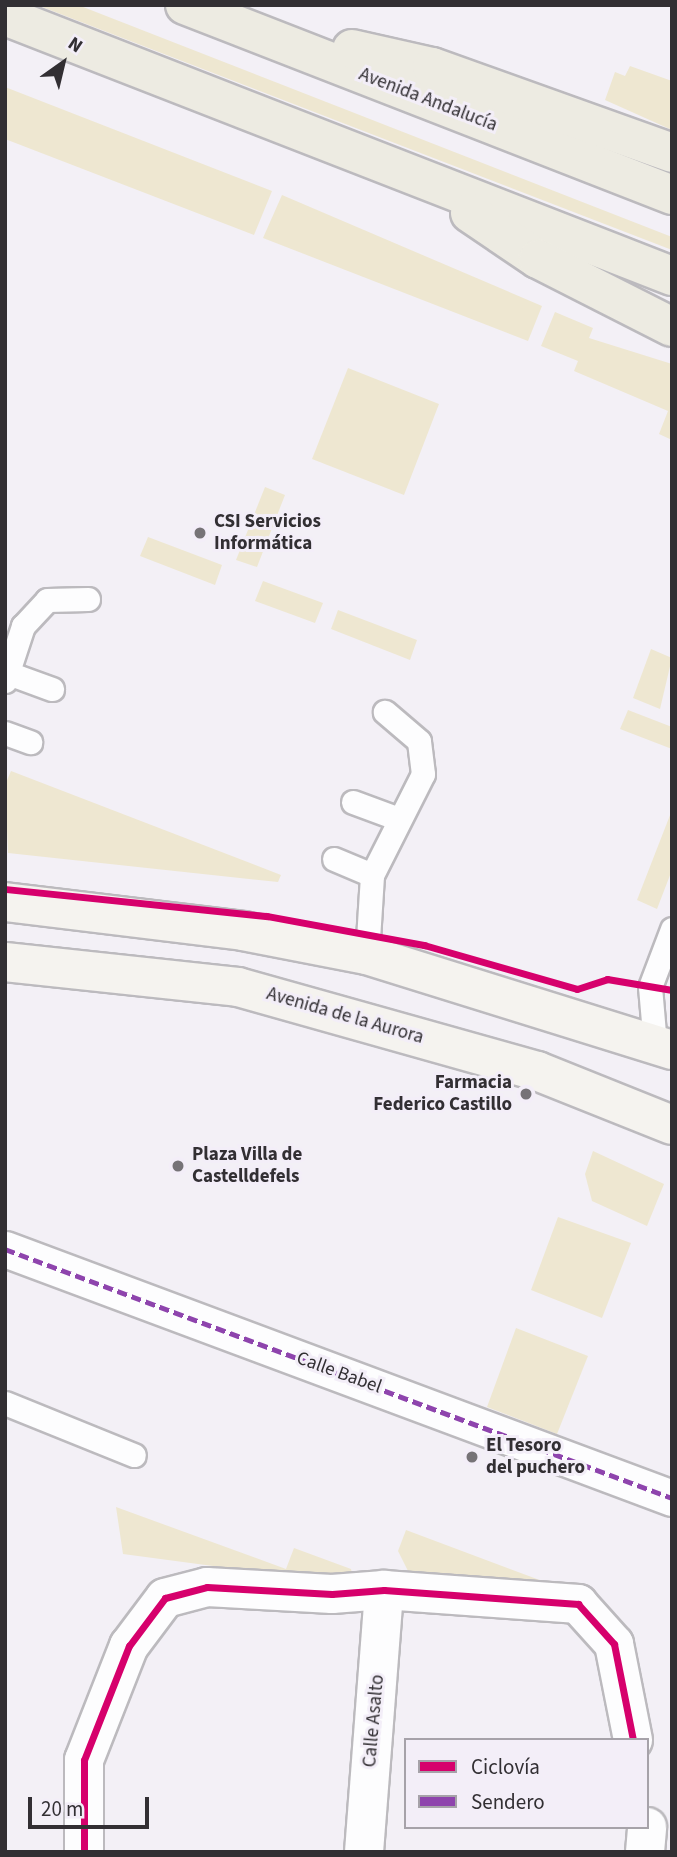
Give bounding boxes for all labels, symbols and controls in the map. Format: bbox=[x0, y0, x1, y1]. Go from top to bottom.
north arrow bbox=[28, 28, 98, 98]
text: N bbox=[62, 30, 88, 60]
street label: Avenida Andalucía bbox=[356, 63, 500, 137]
place label: CSI Servicios Informática bbox=[214, 511, 321, 555]
marker: CSI Servicios Informática bbox=[192, 525, 208, 541]
street label: Avenida de la Aurora bbox=[264, 983, 426, 1049]
place label: Farmacia Federico Castillo bbox=[373, 1072, 512, 1116]
marker: Farmacia Federico Castillo bbox=[518, 1086, 534, 1102]
place label: Plaza Villa de Castelldefels bbox=[192, 1144, 302, 1188]
marker: Plaza Villa de Castelldefels bbox=[170, 1158, 186, 1174]
street label: Calle Babel bbox=[293, 1347, 385, 1399]
place label: El Tesoro del puchero bbox=[486, 1435, 585, 1479]
marker: El Tesoro del puchero bbox=[464, 1449, 480, 1465]
street label: Calle Asalto bbox=[359, 1674, 389, 1768]
legend bbox=[404, 1738, 649, 1829]
text: Ciclovía bbox=[471, 1752, 540, 1782]
scale bar bbox=[32, 1784, 152, 1828]
text: Sendero bbox=[471, 1787, 545, 1817]
text: 20 m bbox=[41, 1794, 83, 1824]

